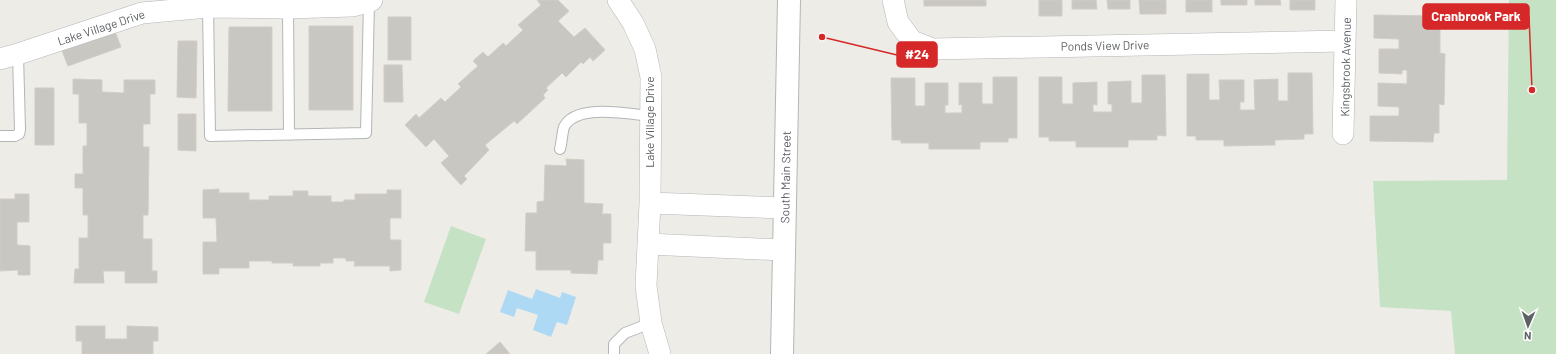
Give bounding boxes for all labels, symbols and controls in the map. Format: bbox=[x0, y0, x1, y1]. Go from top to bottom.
callout: Cranbrook Park bbox=[1423, 4, 1529, 29]
street label: Lake Village Drive bbox=[55, 6, 147, 48]
text: Cranbrook Park bbox=[1431, 8, 1521, 24]
street label: Kingsbrook Avenue bbox=[1337, 17, 1353, 117]
street label: Ponds View Drive bbox=[1061, 37, 1149, 53]
callout: #24 bbox=[897, 42, 937, 67]
text: #24 bbox=[905, 46, 929, 62]
street label: Lake Village Drive bbox=[642, 76, 656, 168]
street label: South Main Street bbox=[777, 131, 793, 223]
north arrow bbox=[1508, 306, 1548, 346]
text: N bbox=[1524, 330, 1532, 343]

